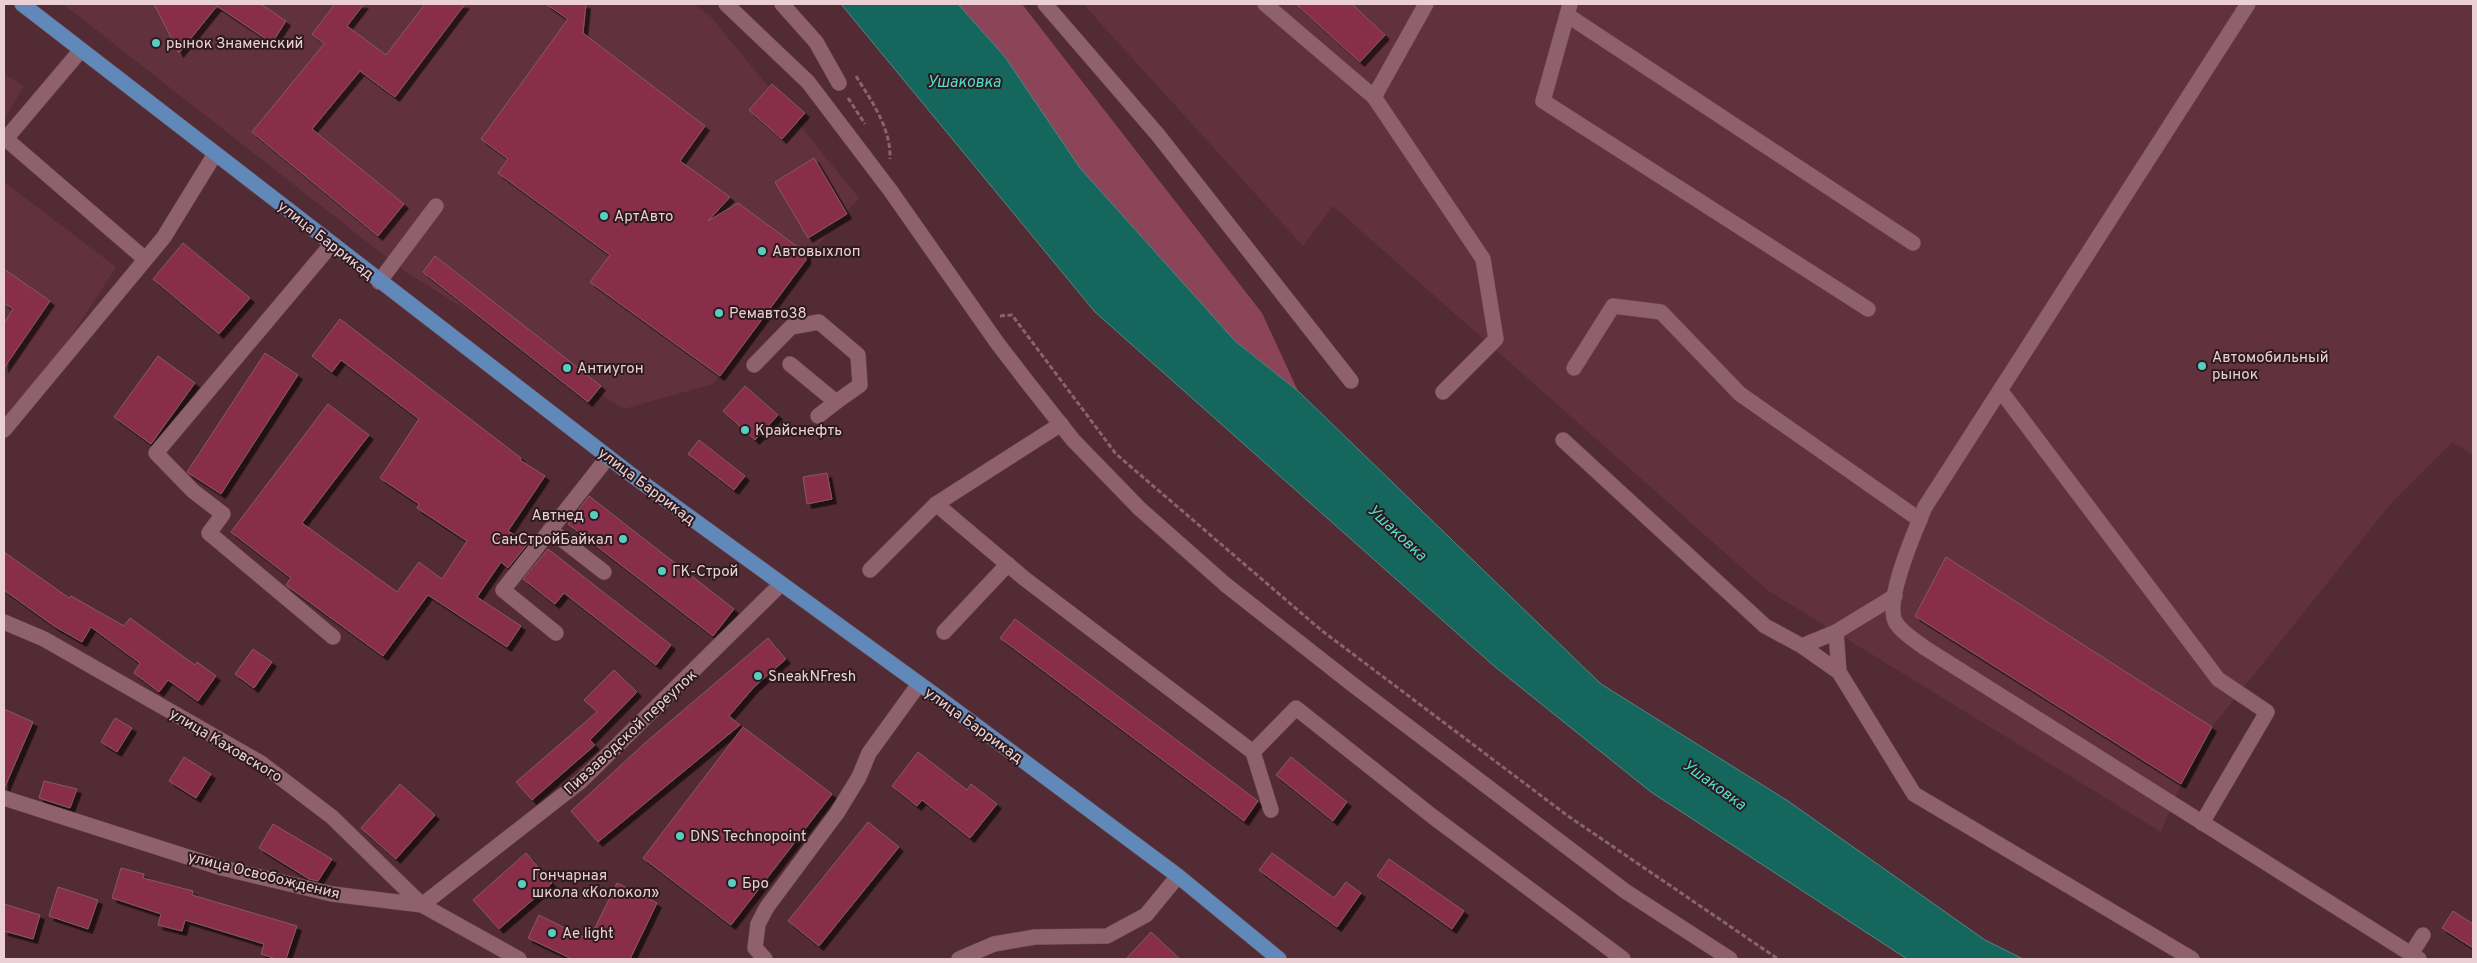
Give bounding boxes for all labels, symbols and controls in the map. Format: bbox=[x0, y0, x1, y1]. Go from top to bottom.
place label: рынок Знаменский bbox=[166, 35, 303, 54]
marker: рынок Знаменский bbox=[150, 37, 162, 49]
water label: Ушаковка bbox=[927, 73, 1002, 93]
street label: улица Баррикад bbox=[273, 198, 377, 285]
place label: АртАвто bbox=[614, 208, 673, 227]
marker: АртАвто bbox=[598, 210, 610, 222]
place label: Автовыхлоп bbox=[772, 243, 860, 262]
marker: Автовыхлоп bbox=[756, 245, 768, 257]
place label: Ремавто38 bbox=[729, 305, 807, 324]
marker: Ремавто38 bbox=[713, 307, 725, 319]
place label: Автомобильный рынок bbox=[2212, 349, 2329, 385]
place label: Антиугон bbox=[577, 360, 644, 379]
marker: Автомобильный рынок bbox=[2196, 360, 2208, 372]
marker: Антиугон bbox=[561, 362, 573, 374]
place label: Крайснефть bbox=[755, 422, 842, 441]
marker: Крайснефть bbox=[739, 424, 751, 436]
street label: улица Баррикад bbox=[594, 444, 699, 530]
water label: Ушаковка bbox=[1363, 501, 1431, 566]
place label: Автнед bbox=[532, 507, 584, 526]
marker: Автнед bbox=[588, 509, 600, 521]
place label: СанСтройБайкал bbox=[491, 531, 613, 550]
marker: СанСтройБайкал bbox=[617, 533, 629, 545]
place label: ГК-Строй bbox=[672, 563, 738, 582]
marker: ГК-Строй bbox=[656, 565, 668, 577]
street label: Пивзаводской переулок bbox=[561, 666, 701, 800]
place label: SneakNFresh bbox=[768, 668, 856, 687]
marker: SneakNFresh bbox=[752, 670, 764, 682]
street label: улица Баррикад bbox=[920, 684, 1026, 768]
street label: улица Каховского bbox=[165, 705, 285, 787]
water label: Ушаковка bbox=[1678, 756, 1750, 816]
place label: DNS Technopoint bbox=[690, 828, 806, 847]
marker: DNS Technopoint bbox=[674, 830, 686, 842]
street label: улица Освобождения bbox=[186, 848, 342, 905]
place label: Гончарная школа «Колокол» bbox=[532, 867, 659, 903]
place label: Бро bbox=[742, 875, 769, 894]
marker: Бро bbox=[726, 877, 738, 889]
marker: Гончарная школа «Колокол» bbox=[516, 878, 528, 890]
place label: Ae light bbox=[562, 925, 614, 944]
marker: Ae light bbox=[546, 927, 558, 939]

